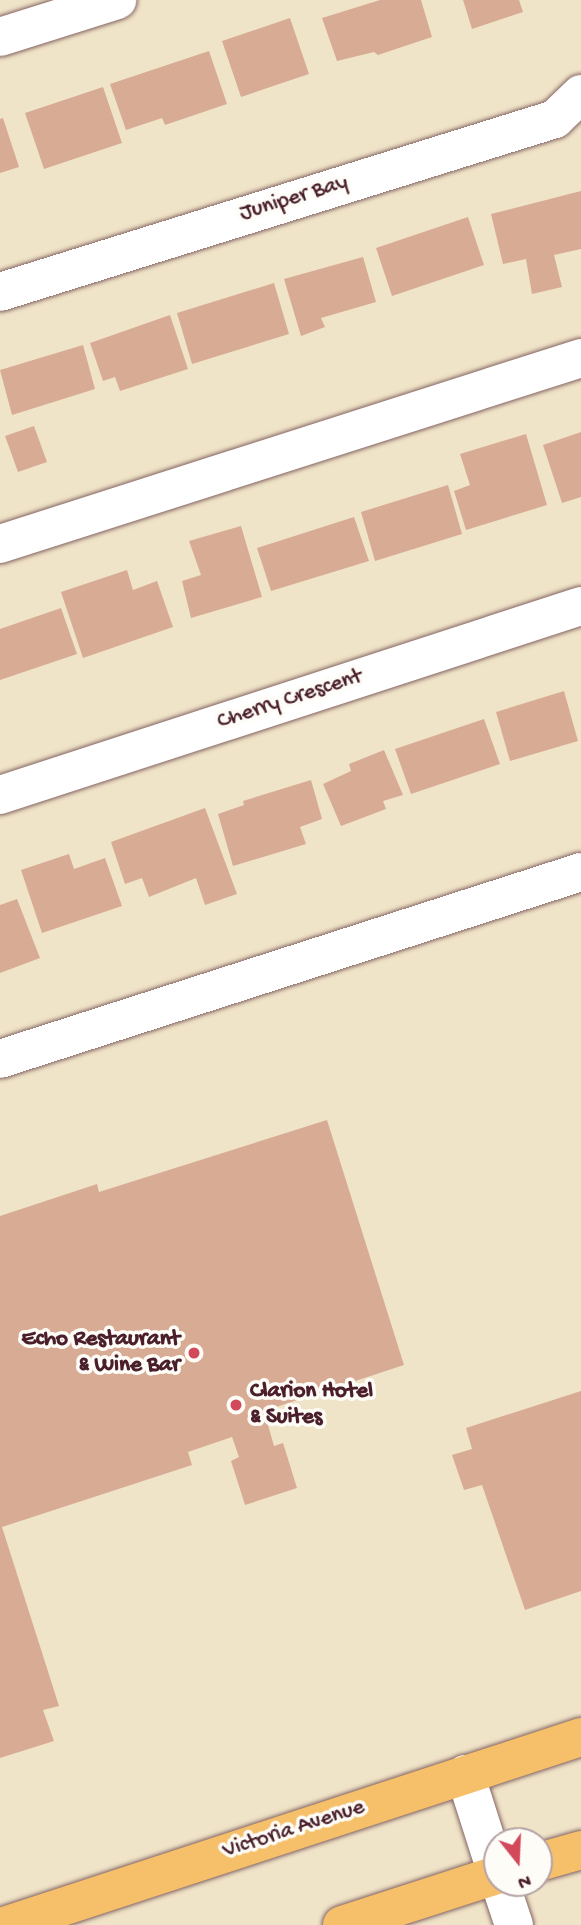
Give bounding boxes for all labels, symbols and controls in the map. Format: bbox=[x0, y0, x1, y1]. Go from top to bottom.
street label: Juniper Bay bbox=[237, 170, 351, 228]
street label: Cherry Crescent bbox=[214, 664, 366, 736]
place label: Echo Restaurant & Wine Bar bbox=[22, 1326, 180, 1380]
marker: Echo Restaurant & Wine Bar bbox=[186, 1345, 202, 1361]
place label: Clarion Hotel & Suites bbox=[250, 1378, 373, 1432]
marker: Clarion Hotel & Suites bbox=[228, 1397, 244, 1413]
street label: Victoria Avenue bbox=[220, 1794, 368, 1866]
north arrow bbox=[483, 1827, 553, 1897]
text: N bbox=[515, 1868, 533, 1893]

